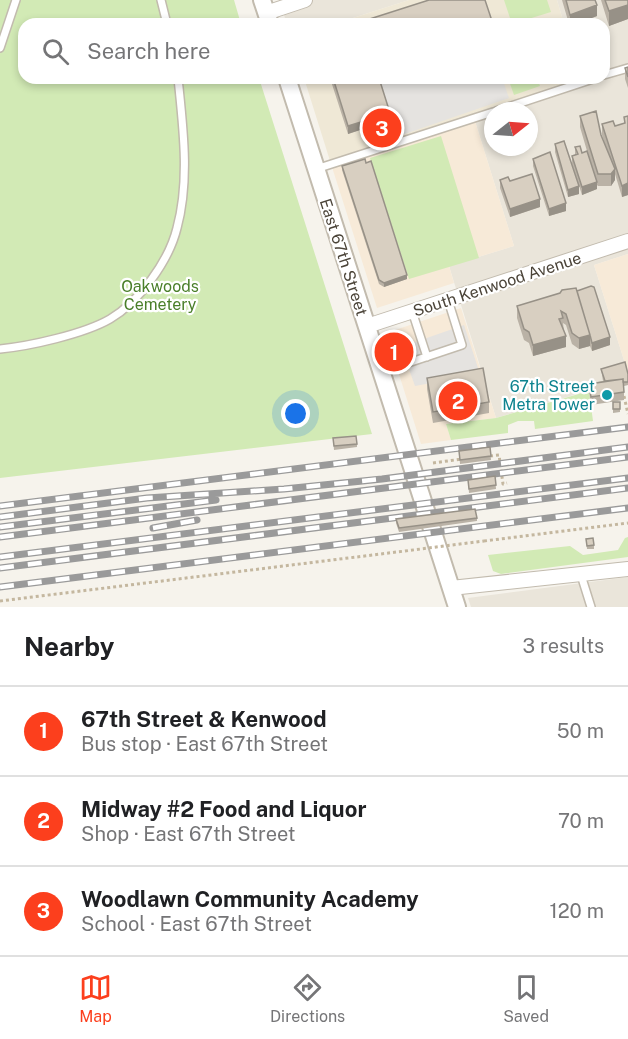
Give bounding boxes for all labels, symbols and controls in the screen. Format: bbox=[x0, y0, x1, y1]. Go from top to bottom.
search box bbox=[18, 18, 610, 84]
icon: search bbox=[39, 35, 72, 68]
text: Search here bbox=[87, 38, 211, 64]
north arrow bbox=[484, 102, 538, 156]
pin: 3 bbox=[362, 106, 401, 150]
street label: East 67th Street bbox=[316, 196, 371, 318]
street label: South Kenwood Avenue bbox=[411, 248, 584, 321]
park label: Oakwoods Cemetery bbox=[121, 277, 199, 314]
pin: 1 bbox=[374, 330, 414, 374]
place label: 67th Street Metra Tower bbox=[502, 377, 595, 414]
pin: 2 bbox=[438, 378, 478, 424]
marker: 67th Street Metra Tower bbox=[600, 388, 614, 402]
your location bbox=[281, 399, 310, 428]
text: Nearby bbox=[24, 631, 114, 662]
text: 3 results bbox=[523, 634, 604, 658]
text: 67th Street & Kenwood bbox=[81, 706, 327, 732]
text: 1 bbox=[39, 719, 48, 743]
text: 50 m bbox=[557, 719, 604, 743]
text: Bus stop · East 67th Street bbox=[81, 732, 328, 756]
text: Midway #2 Food and Liquor bbox=[81, 796, 366, 822]
text: 2 bbox=[37, 809, 50, 833]
text: 70 m bbox=[558, 809, 604, 833]
text: Shop · East 67th Street bbox=[81, 822, 296, 846]
text: Woodlawn Community Academy bbox=[81, 886, 419, 912]
text: 3 bbox=[37, 899, 50, 923]
text: 120 m bbox=[550, 899, 604, 923]
text: School · East 67th Street bbox=[81, 912, 312, 936]
tab: Map bbox=[79, 971, 112, 1026]
tab: Directions bbox=[270, 971, 345, 1026]
tab: Saved bbox=[503, 971, 549, 1026]

